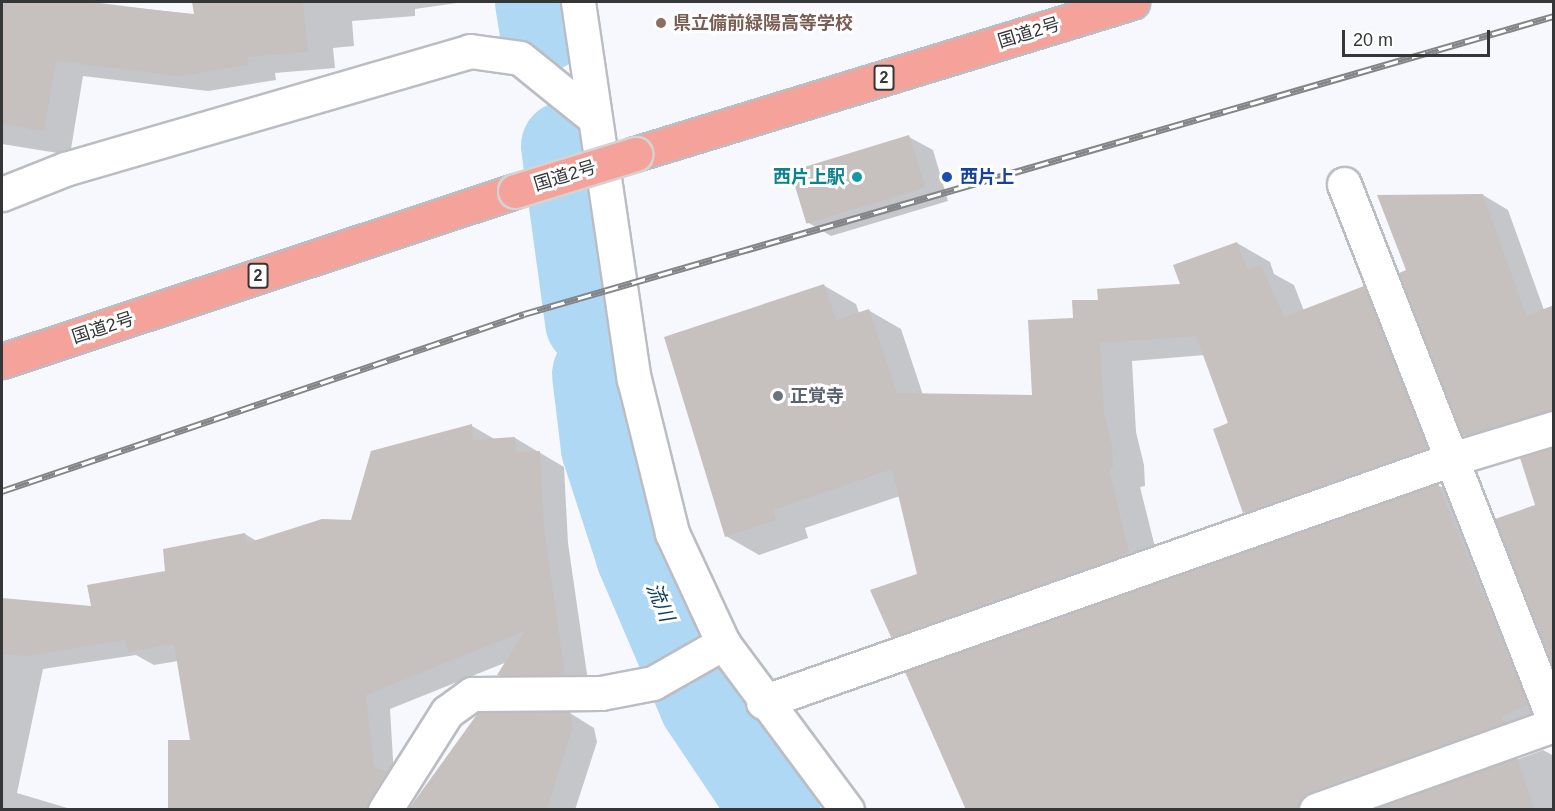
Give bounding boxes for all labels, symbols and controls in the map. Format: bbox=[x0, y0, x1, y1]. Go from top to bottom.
place label: 県立備前緑陽高等学校 bbox=[673, 12, 853, 34]
street label: 国道2号 bbox=[995, 13, 1063, 53]
marker: 県立備前緑陽高等学校 bbox=[654, 16, 668, 30]
scale bar bbox=[1345, 18, 1494, 56]
text: 20 m bbox=[1353, 30, 1393, 50]
road number: 2 bbox=[874, 65, 894, 91]
street label: 国道2号 bbox=[531, 156, 599, 196]
place label: 西片上駅 bbox=[773, 166, 845, 188]
place label: 西片上 bbox=[960, 166, 1014, 188]
marker: 西片上 bbox=[938, 168, 956, 186]
marker: 西片上駅 bbox=[850, 170, 864, 184]
road number: 2 bbox=[248, 263, 268, 289]
street label: 国道2号 bbox=[69, 308, 137, 348]
place label: 正覚寺 bbox=[790, 385, 844, 407]
marker: 正覚寺 bbox=[771, 389, 785, 403]
water label: 流川 bbox=[641, 579, 679, 625]

